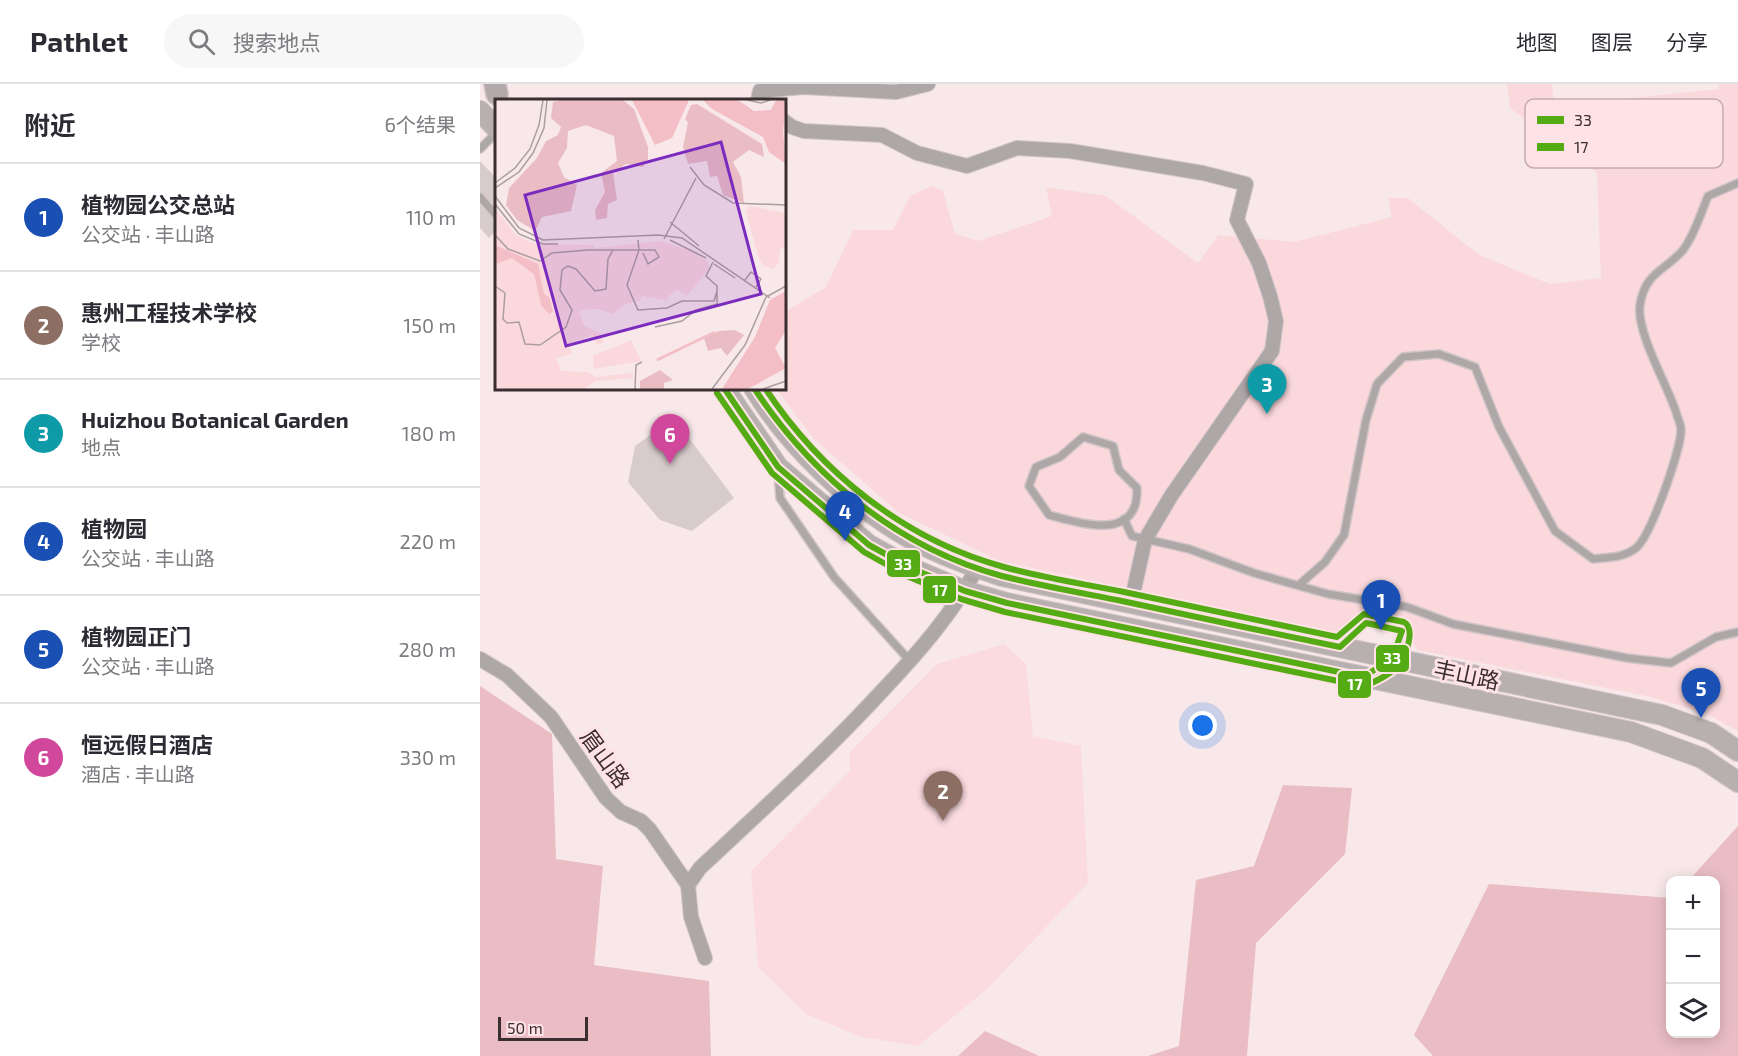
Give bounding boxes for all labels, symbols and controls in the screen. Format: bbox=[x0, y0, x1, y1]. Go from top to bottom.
search box bbox=[164, 14, 584, 68]
text: Pathlet bbox=[30, 24, 128, 58]
icon: search bbox=[185, 25, 218, 58]
text: 搜索地点 bbox=[233, 29, 321, 55]
text: 地图 bbox=[1516, 29, 1558, 54]
text: 图层 bbox=[1591, 29, 1633, 54]
text: 分享 bbox=[1666, 29, 1708, 54]
inset map bbox=[495, 99, 786, 390]
legend bbox=[1525, 99, 1723, 168]
text: 附近 bbox=[24, 109, 76, 140]
text: 33 bbox=[1574, 110, 1592, 129]
text: 6个结果 bbox=[385, 112, 456, 136]
text: 17 bbox=[1574, 137, 1589, 156]
text: 植物园公交总站 bbox=[81, 191, 235, 217]
text: 1 bbox=[39, 205, 48, 229]
text: 110 m bbox=[406, 205, 456, 229]
text: 公交站 · 丰山路 bbox=[81, 222, 215, 246]
text: 惠州工程技术学校 bbox=[81, 299, 257, 325]
text: 2 bbox=[38, 313, 49, 337]
text: 150 m bbox=[403, 313, 456, 337]
text: 学校 bbox=[81, 330, 121, 354]
pin: 3 bbox=[1248, 364, 1286, 414]
text: Huizhou Botanical Garden bbox=[81, 406, 349, 432]
pin: 6 bbox=[650, 414, 690, 464]
text: 3 bbox=[38, 421, 49, 445]
text: 180 m bbox=[402, 421, 456, 445]
text: 地点 bbox=[81, 435, 121, 459]
pin: 4 bbox=[826, 492, 865, 541]
text: 植物园 bbox=[81, 515, 147, 541]
text: 4 bbox=[37, 529, 50, 553]
text: 220 m bbox=[399, 529, 456, 553]
text: 公交站 · 丰山路 bbox=[81, 546, 215, 570]
line badge: 33 bbox=[886, 549, 921, 578]
text: 33 bbox=[894, 554, 912, 573]
line badge: 17 bbox=[922, 575, 957, 604]
text: 17 bbox=[932, 580, 948, 599]
pin: 1 bbox=[1362, 580, 1400, 630]
text: 植物园正门 bbox=[81, 623, 191, 649]
text: 5 bbox=[38, 637, 49, 661]
text: 280 m bbox=[399, 637, 456, 661]
line badge: 33 bbox=[1375, 644, 1410, 673]
text: 33 bbox=[1383, 648, 1401, 667]
text: 公交站 · 丰山路 bbox=[81, 654, 215, 678]
street label: 丰山路 bbox=[1432, 654, 1502, 694]
pin: 5 bbox=[1682, 668, 1720, 718]
line badge: 17 bbox=[1337, 670, 1372, 699]
text: 17 bbox=[1347, 674, 1363, 693]
your location bbox=[1188, 711, 1217, 740]
street label: 眉山路 bbox=[576, 724, 636, 792]
text: 恒远假日酒店 bbox=[81, 731, 213, 757]
text: 6 bbox=[38, 745, 49, 769]
text: 330 m bbox=[400, 745, 456, 769]
text: 酒店 · 丰山路 bbox=[81, 762, 195, 786]
pin: 2 bbox=[924, 772, 962, 821]
map controls bbox=[1666, 876, 1720, 1038]
button: + bbox=[1666, 876, 1720, 930]
button: − bbox=[1666, 930, 1720, 984]
button: layers bbox=[1666, 984, 1720, 1038]
scale bar bbox=[498, 1014, 588, 1042]
text: 50 m bbox=[507, 1018, 543, 1037]

